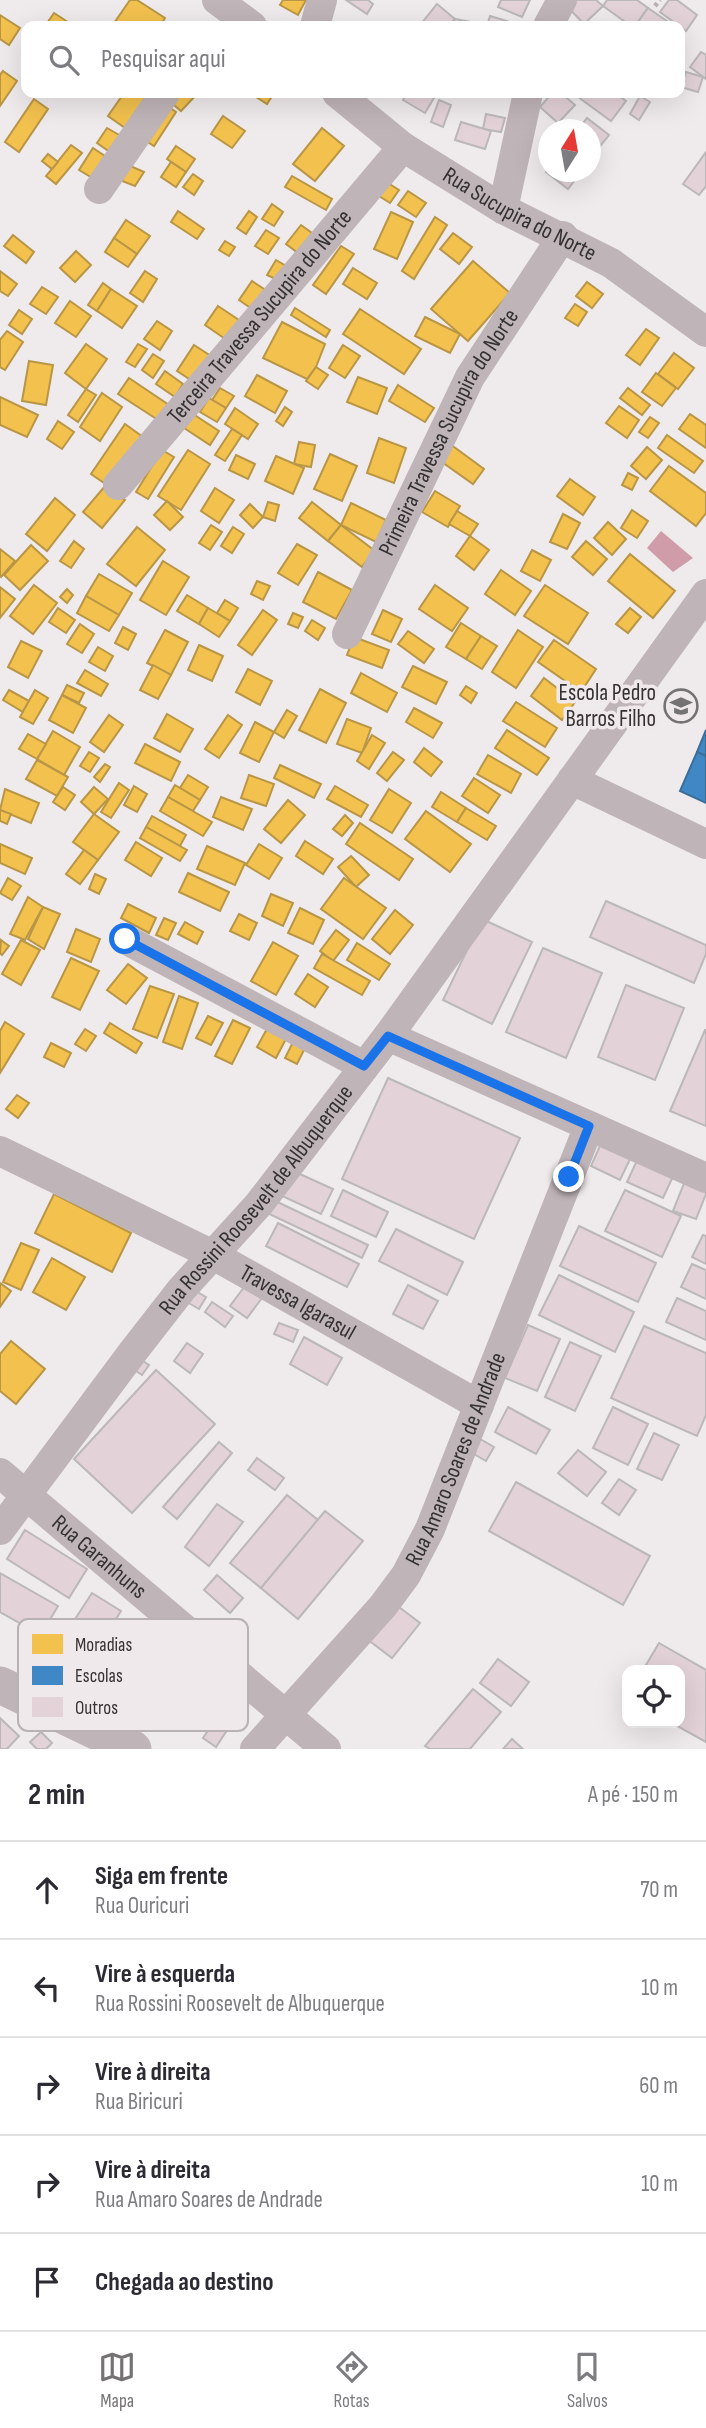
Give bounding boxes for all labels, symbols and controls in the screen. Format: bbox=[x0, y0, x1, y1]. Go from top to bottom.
search box bbox=[21, 21, 685, 98]
icon: search bbox=[45, 41, 83, 79]
text: Pesquisar aqui bbox=[101, 44, 226, 75]
north arrow bbox=[538, 119, 601, 182]
street label: Rua Sucupira do Norte bbox=[438, 161, 601, 267]
street label: Terceira Travessa Sucupira do Norte bbox=[161, 204, 358, 430]
street label: Primeira Travessa Sucupira do Norte bbox=[373, 304, 525, 560]
place label: Escola Pedro Barros Filho bbox=[559, 679, 656, 733]
school or university icon: Escola Pedro Barros Filho bbox=[662, 687, 700, 725]
route start bbox=[109, 923, 140, 954]
street label: Rua Rossini Roosevelt de Albuquerque bbox=[153, 1079, 359, 1320]
route end bbox=[553, 1161, 584, 1192]
street label: Travessa Igarasul bbox=[234, 1259, 361, 1346]
street label: Rua Amaro Soares de Andrade bbox=[399, 1348, 512, 1570]
street label: Rua Garanhuns bbox=[46, 1509, 152, 1605]
legend bbox=[18, 1619, 248, 1731]
text: Moradias bbox=[75, 1634, 132, 1657]
text: Escolas bbox=[75, 1665, 123, 1688]
map controls bbox=[622, 1665, 685, 1728]
button: locate bbox=[622, 1665, 685, 1728]
text: Outros bbox=[75, 1697, 118, 1720]
text: 2 min bbox=[28, 1777, 85, 1813]
text: A pé · 150 m bbox=[588, 1781, 678, 1809]
text: Siga em frente bbox=[95, 1861, 228, 1892]
icon: ahead bbox=[28, 1871, 66, 1909]
text: 70 m bbox=[640, 1876, 678, 1904]
text: Rua Ouricuri bbox=[95, 1892, 189, 1920]
text: Vire à esquerda bbox=[95, 1959, 235, 1990]
icon: left bbox=[28, 1969, 66, 2007]
text: 10 m bbox=[641, 1974, 678, 2002]
text: Rua Rossini Roosevelt de Albuquerque bbox=[95, 1990, 385, 2018]
text: Vire à direita bbox=[95, 2057, 211, 2088]
icon: right bbox=[28, 2067, 66, 2105]
text: 60 m bbox=[639, 2072, 678, 2100]
text: Rua Biricuri bbox=[95, 2088, 183, 2116]
text: Vire à direita bbox=[95, 2155, 211, 2186]
icon: right bbox=[28, 2165, 66, 2203]
text: 10 m bbox=[641, 2170, 678, 2198]
text: Rua Amaro Soares de Andrade bbox=[95, 2186, 323, 2214]
icon: arrive bbox=[28, 2263, 66, 2301]
text: Chegada ao destino bbox=[95, 2267, 274, 2298]
tab: Mapa bbox=[98, 2348, 136, 2413]
tab: Rotas bbox=[333, 2348, 371, 2413]
tab: Salvos bbox=[567, 2348, 608, 2413]

